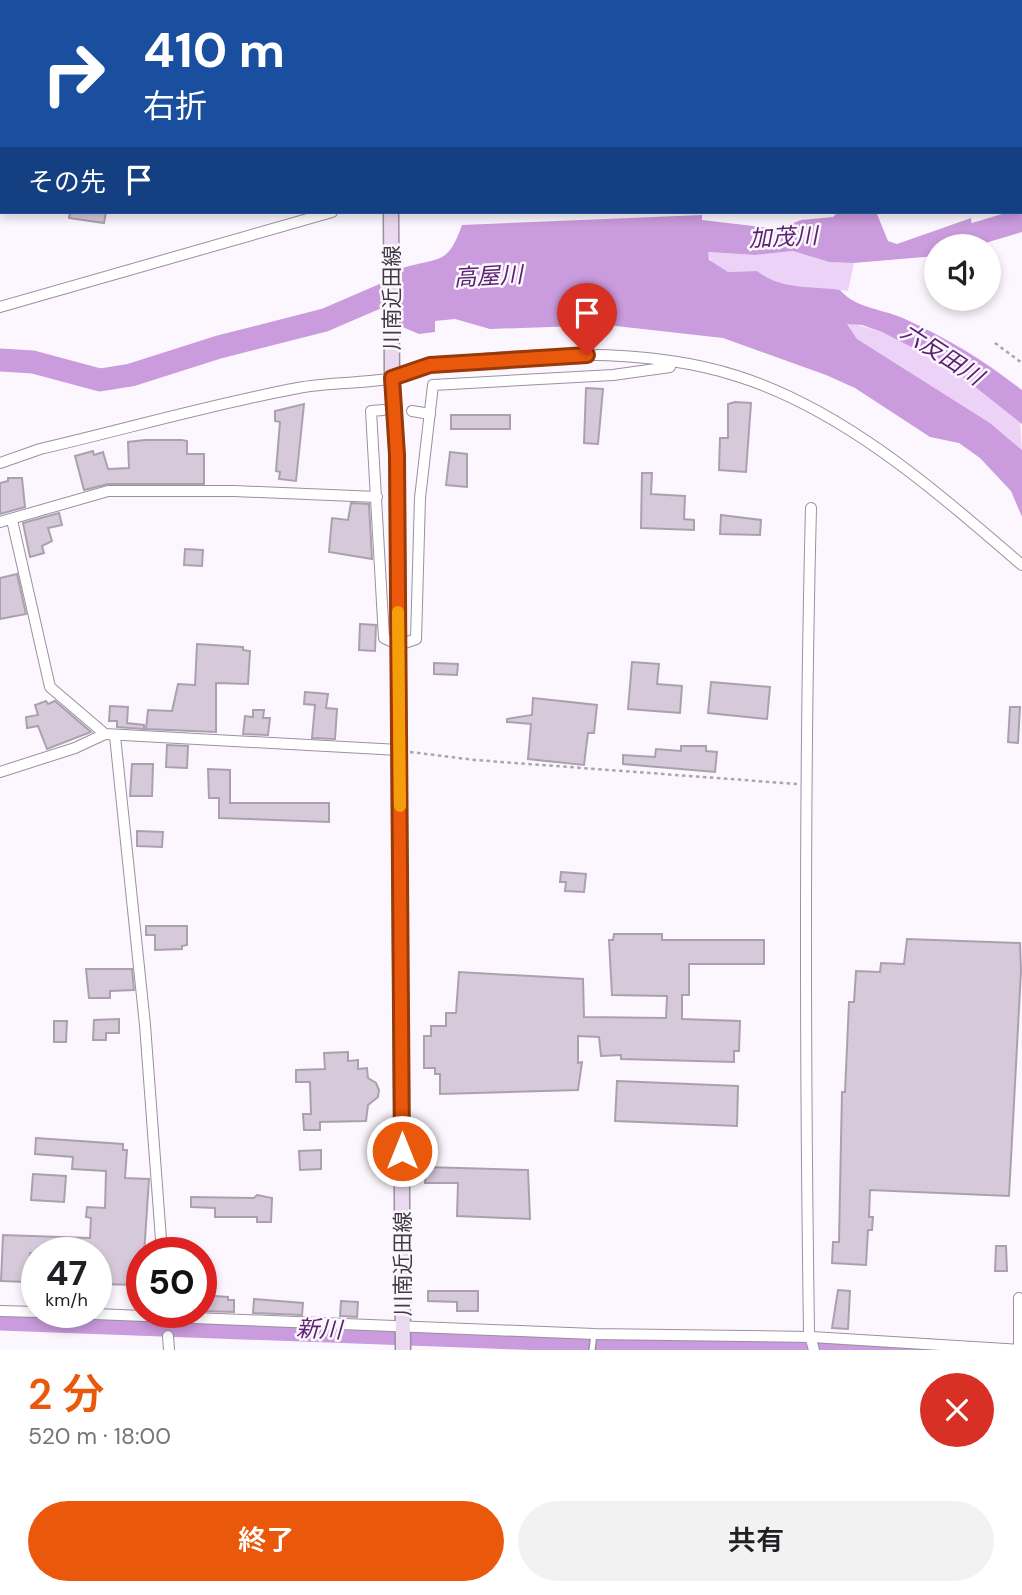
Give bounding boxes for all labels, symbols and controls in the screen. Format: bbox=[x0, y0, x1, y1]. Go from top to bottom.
text: 410 m bbox=[143, 18, 285, 82]
icon: right bbox=[28, 28, 119, 119]
text: 右折 bbox=[143, 85, 207, 127]
icon: arrive bbox=[120, 161, 158, 199]
text: その先 bbox=[28, 165, 106, 199]
water label: 加茂川 bbox=[748, 220, 821, 254]
map controls bbox=[924, 234, 1001, 311]
button: sound bbox=[924, 234, 1001, 311]
street label: 川南近田線 bbox=[378, 246, 406, 351]
water label: 高屋川 bbox=[453, 259, 526, 293]
pin bbox=[557, 283, 617, 355]
icon: arrive bbox=[568, 294, 606, 332]
water label: 六反田川 bbox=[895, 316, 991, 393]
position arrow bbox=[365, 1114, 439, 1188]
street label: 川南近田線 bbox=[389, 1212, 417, 1317]
speed limit sign: 50 bbox=[126, 1237, 217, 1328]
text: 47 bbox=[46, 1250, 87, 1296]
text: km/h bbox=[45, 1288, 88, 1312]
water label: 新川 bbox=[295, 1313, 346, 1345]
text: 2 分 bbox=[28, 1367, 104, 1422]
button: close bbox=[920, 1373, 994, 1447]
text: 520 m · 18:00 bbox=[28, 1421, 171, 1451]
button: 終了 bbox=[28, 1501, 504, 1581]
button: 共有 bbox=[518, 1501, 994, 1581]

